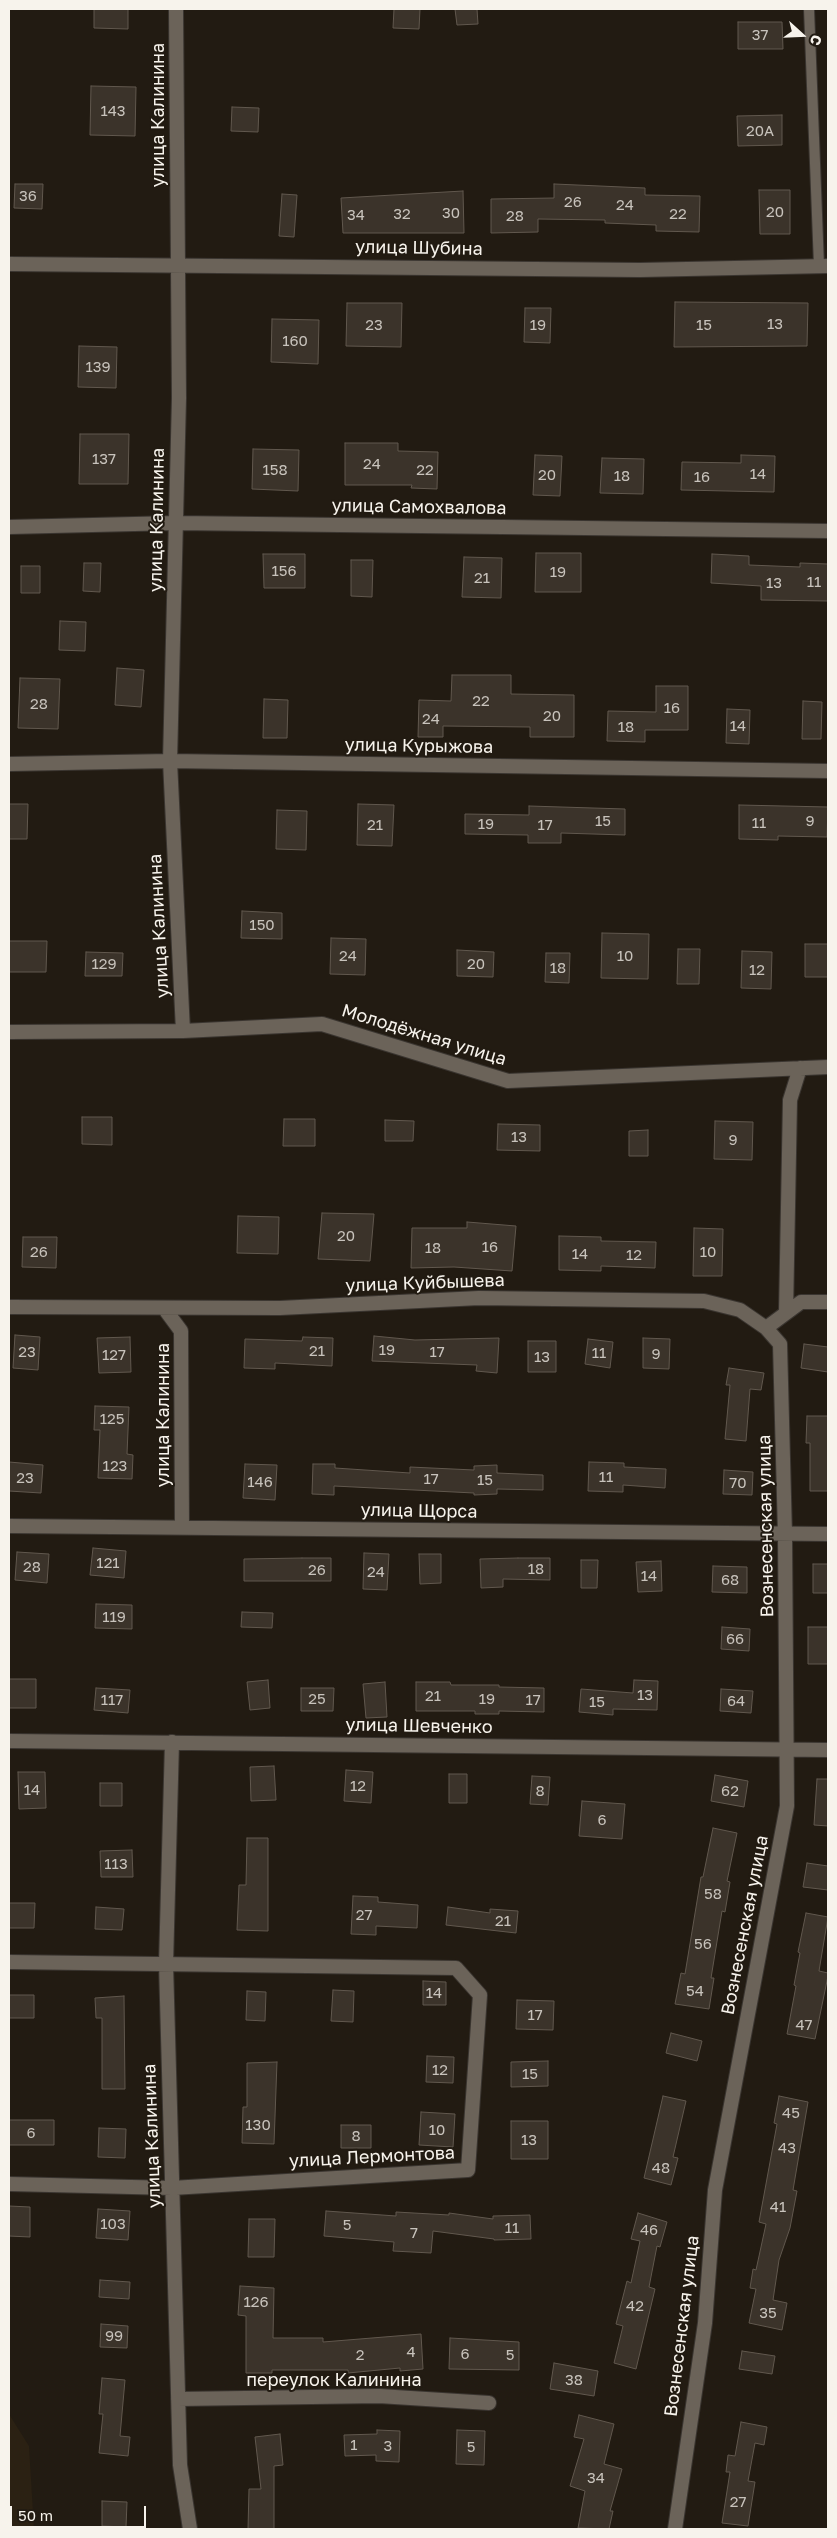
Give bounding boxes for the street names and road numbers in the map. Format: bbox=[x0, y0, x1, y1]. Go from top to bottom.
street label: улица Калинина bbox=[147, 43, 169, 187]
street label: улица Шубина bbox=[355, 236, 483, 260]
street label: улица Калинина bbox=[145, 448, 169, 592]
street label: улица Самохвалова bbox=[331, 495, 507, 519]
street label: улица Курыжова bbox=[345, 734, 493, 758]
street label: улица Калинина bbox=[144, 853, 174, 999]
street label: Молодёжная улица bbox=[339, 1000, 509, 1070]
street label: улица Куйбышева bbox=[345, 1269, 505, 1297]
street label: улица Калинина bbox=[152, 1343, 174, 1487]
street label: Вознесенская улица bbox=[754, 1435, 778, 1617]
street label: улица Щорса bbox=[360, 1499, 478, 1523]
street label: улица Шевченко bbox=[345, 1714, 493, 1738]
street label: Вознесенская улица bbox=[717, 1833, 773, 2017]
street label: улица Калинина bbox=[139, 2063, 165, 2209]
street label: улица Лермонтова bbox=[288, 2142, 456, 2172]
street label: Вознесенская улица bbox=[660, 2234, 704, 2418]
street label: переулок Калинина bbox=[246, 2369, 422, 2391]

